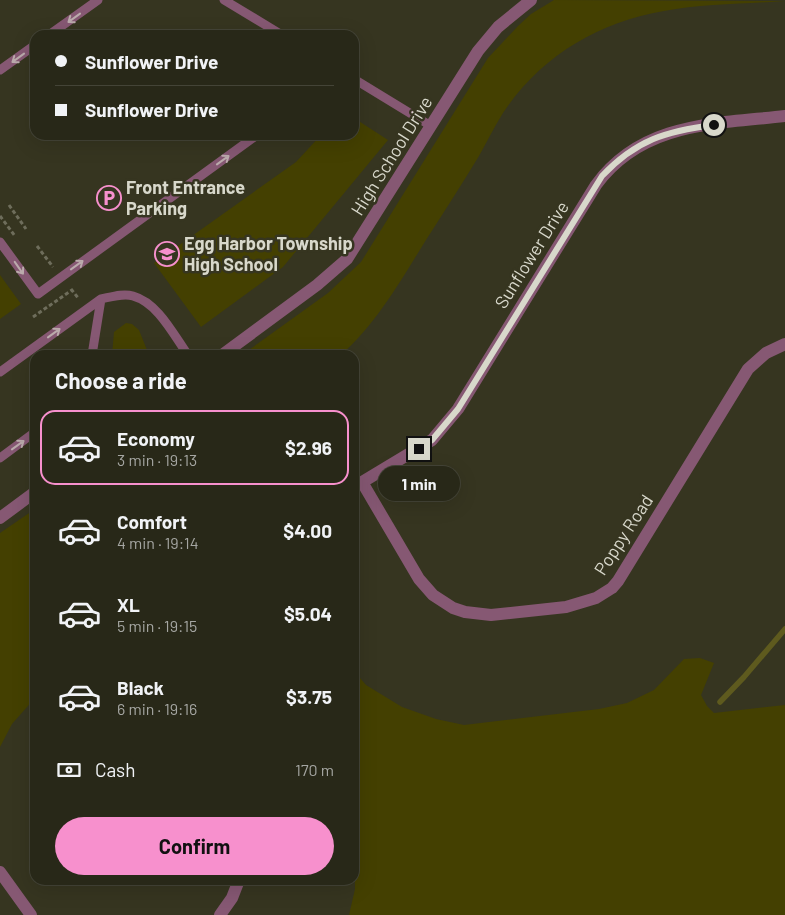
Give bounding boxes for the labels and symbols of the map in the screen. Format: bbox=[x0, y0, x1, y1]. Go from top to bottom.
one-way arrow bbox=[68, 12, 81, 23]
one-way arrow bbox=[11, 53, 25, 63]
street label: High School Drive bbox=[346, 92, 437, 219]
route start bbox=[703, 114, 725, 136]
one-way arrow bbox=[216, 155, 230, 165]
place label: Front Entrance Parking bbox=[126, 176, 245, 219]
parking icon: Front Entrance Parking bbox=[96, 185, 122, 211]
street label: Sunflower Drive bbox=[489, 197, 573, 312]
place label: Egg Harbor Township High School bbox=[184, 232, 353, 275]
school or university icon: Egg Harbor Township High School bbox=[154, 241, 180, 267]
one-way arrow bbox=[70, 260, 84, 270]
one-way arrow bbox=[14, 261, 24, 275]
one-way arrow bbox=[47, 328, 61, 338]
route end bbox=[408, 438, 430, 460]
one-way arrow bbox=[10, 440, 24, 450]
callout: 1 min bbox=[378, 466, 460, 502]
street label: Poppy Road bbox=[589, 490, 657, 579]

